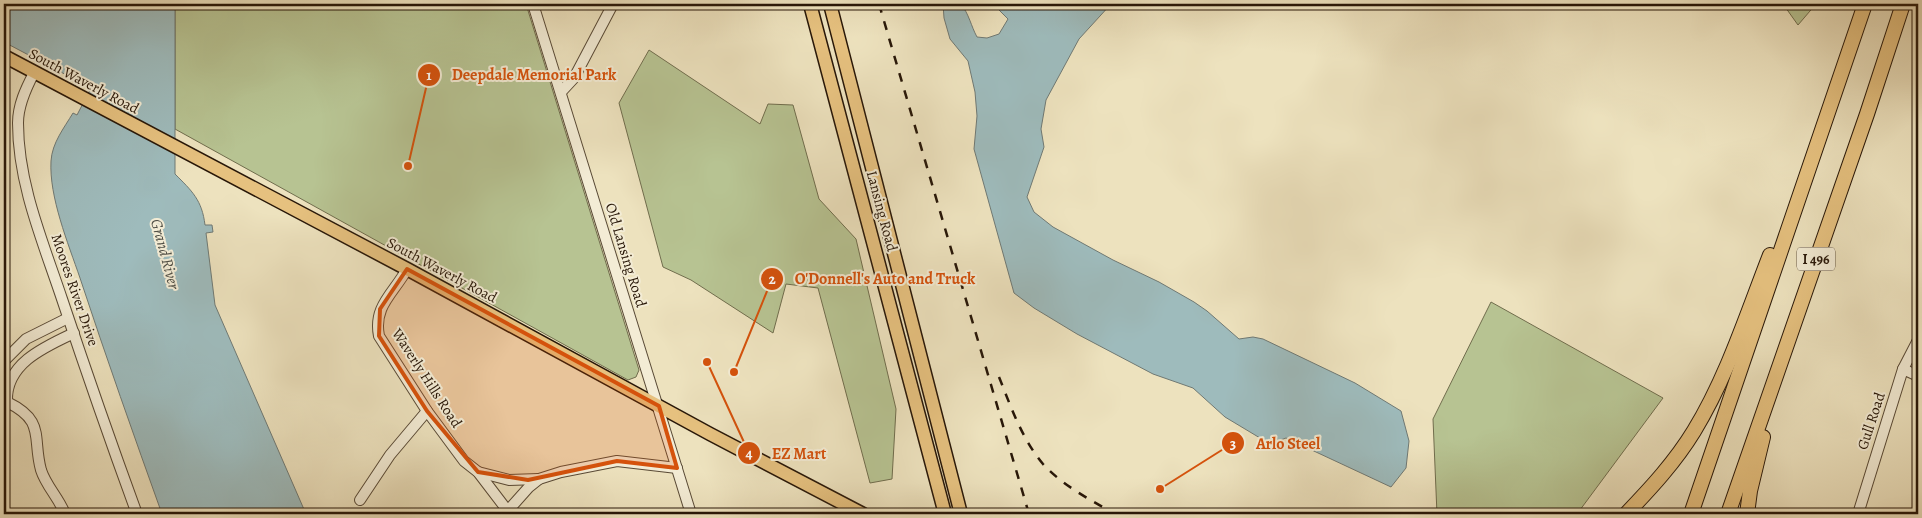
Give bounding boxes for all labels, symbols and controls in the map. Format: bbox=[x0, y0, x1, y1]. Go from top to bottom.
street label: South Waverly Road bbox=[25, 44, 143, 119]
callout: Deepdale Memorial Park bbox=[417, 59, 626, 90]
text: Deepdale Memorial Park bbox=[452, 64, 617, 86]
text: 1 bbox=[426, 65, 432, 85]
street label: Lansing Road bbox=[862, 168, 903, 255]
street label: Old Lansing Road bbox=[601, 200, 652, 311]
water label: Grand River bbox=[145, 216, 185, 292]
street label: Moores River Drive bbox=[46, 231, 104, 349]
street label: South Waverly Road bbox=[383, 233, 501, 308]
road number: I 496 bbox=[1797, 248, 1835, 270]
callout: O'Donnell's Auto and Truck bbox=[759, 263, 985, 294]
text: O'Donnell's Auto and Truck bbox=[795, 268, 976, 290]
text: 2 bbox=[768, 269, 776, 289]
street label: Waverly Hills Road bbox=[387, 324, 467, 432]
street label: Gull Road bbox=[1852, 389, 1890, 452]
callout: Arlo Steel bbox=[1221, 428, 1330, 459]
text: Arlo Steel bbox=[1255, 433, 1321, 455]
text: 3 bbox=[1230, 434, 1236, 454]
callout: EZ Mart bbox=[737, 438, 836, 469]
text: 4 bbox=[745, 443, 753, 463]
text: EZ Mart bbox=[772, 443, 827, 465]

